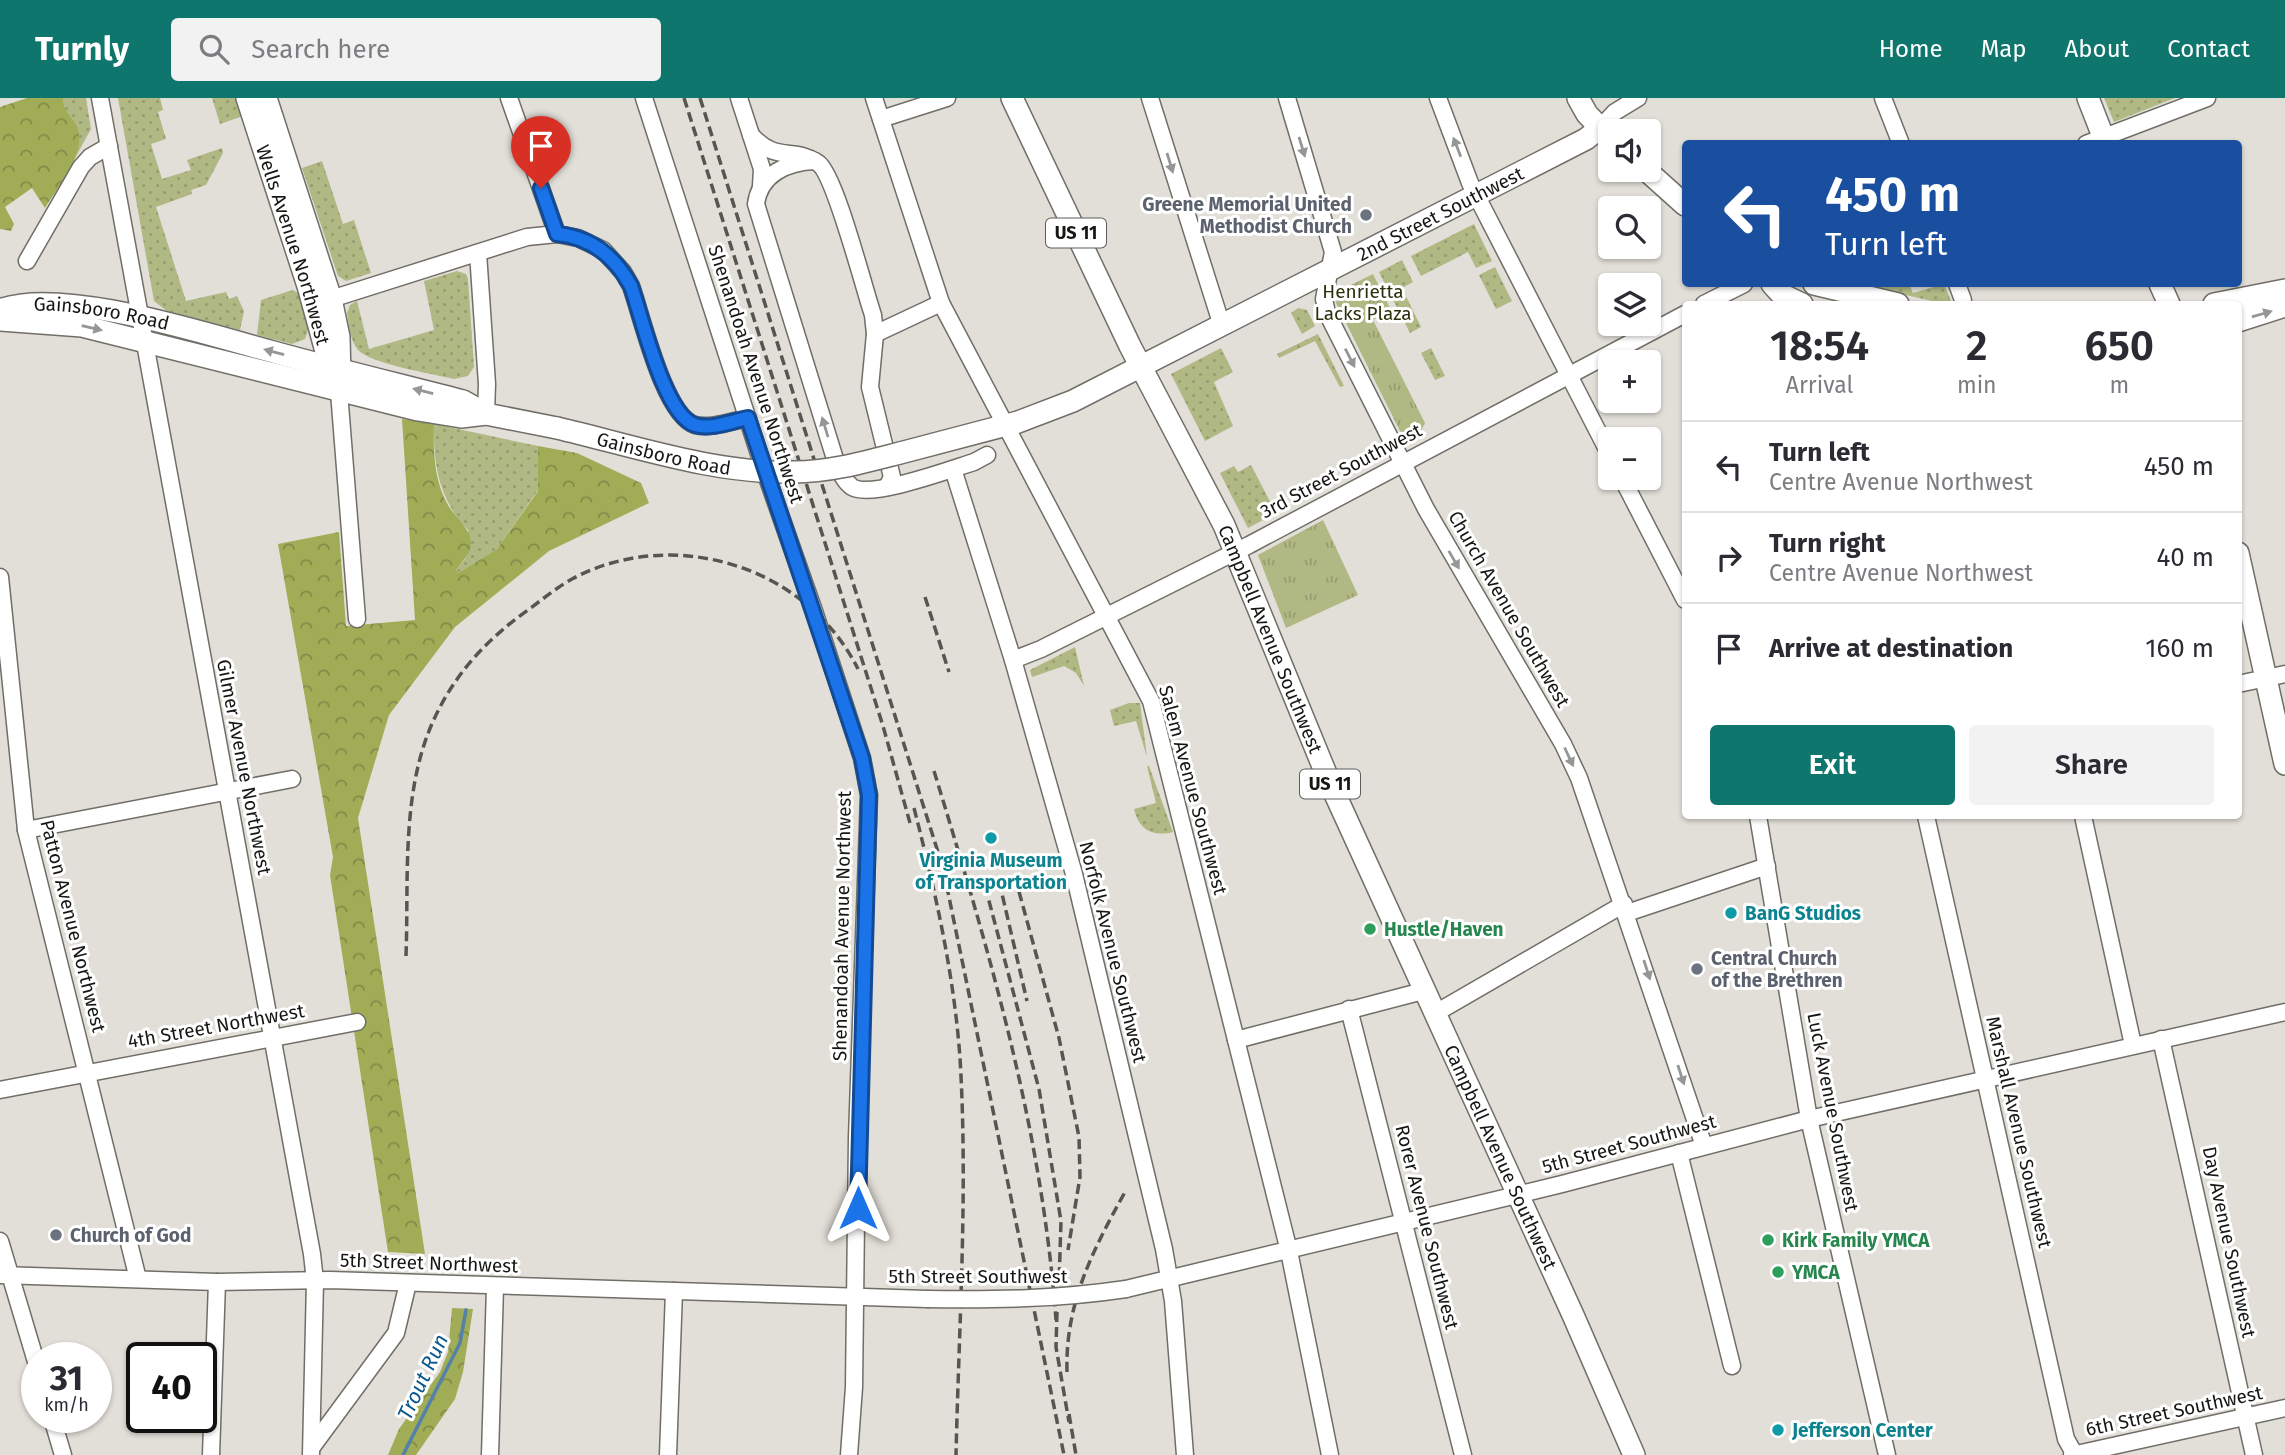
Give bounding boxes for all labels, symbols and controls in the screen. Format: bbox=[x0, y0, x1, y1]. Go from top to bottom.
search box bbox=[171, 18, 661, 81]
text: Turnly bbox=[35, 29, 129, 69]
icon: search bbox=[195, 30, 233, 68]
text: Search here bbox=[251, 34, 390, 65]
text: Home bbox=[1879, 35, 1943, 63]
text: Map bbox=[1981, 35, 2027, 63]
text: About bbox=[2065, 35, 2129, 63]
text: Contact bbox=[2167, 35, 2250, 63]
pin bbox=[511, 116, 571, 188]
map controls bbox=[1598, 119, 1661, 490]
button: sound bbox=[1598, 119, 1661, 182]
icon: arrive bbox=[522, 127, 560, 165]
one-way arrow bbox=[1297, 136, 1308, 157]
one-way arrow bbox=[1451, 137, 1462, 158]
street label: Wells Avenue Northwest bbox=[251, 142, 335, 347]
one-way arrow bbox=[1165, 153, 1176, 174]
street label: 2nd Street Southwest bbox=[1353, 161, 1527, 266]
text: 450 m bbox=[1825, 165, 1960, 224]
icon: left bbox=[1710, 168, 1801, 259]
place label: Greene Memorial United Methodist Church bbox=[1142, 193, 1352, 238]
button: search bbox=[1598, 196, 1661, 259]
marker: Greene Memorial United Methodist Church bbox=[1358, 207, 1374, 223]
road number: US 11 bbox=[1046, 218, 1106, 248]
text: Turn left bbox=[1825, 225, 1947, 263]
street label: Shenandoah Avenue Northwest bbox=[703, 242, 809, 506]
button: layers bbox=[1598, 273, 1661, 336]
park label: Henrietta Lacks Plaza bbox=[1314, 280, 1412, 325]
street label: Gainsboro Road bbox=[34, 292, 172, 335]
one-way arrow bbox=[2251, 308, 2273, 319]
text: 18:54 bbox=[1770, 321, 1869, 371]
text: 2 bbox=[1966, 321, 1988, 371]
text: 650 bbox=[2084, 321, 2154, 371]
one-way arrow bbox=[81, 323, 103, 334]
one-way arrow bbox=[263, 347, 284, 357]
one-way arrow bbox=[1344, 348, 1355, 368]
button: + bbox=[1598, 350, 1661, 413]
text: Arrival bbox=[1786, 371, 1853, 399]
text: min bbox=[1957, 371, 1997, 399]
text: m bbox=[2109, 371, 2129, 399]
one-way arrow bbox=[412, 385, 434, 396]
one-way arrow bbox=[819, 416, 830, 437]
street label: 3rd Street Southwest bbox=[1256, 419, 1426, 523]
street label: Gainsboro Road bbox=[594, 427, 733, 479]
button: − bbox=[1598, 427, 1661, 490]
text: Turn left bbox=[1769, 437, 1870, 468]
icon: left bbox=[1710, 448, 1748, 486]
text: 450 m bbox=[2144, 451, 2214, 482]
text: Centre Avenue Northwest bbox=[1769, 468, 2033, 496]
street label: Church Avenue Southwest bbox=[1443, 507, 1575, 711]
street label: Campbell Avenue Southwest bbox=[1214, 521, 1328, 757]
text: Turn right bbox=[1769, 528, 1886, 559]
icon: right bbox=[1710, 539, 1748, 577]
text: 40 m bbox=[2156, 542, 2214, 573]
one-way arrow bbox=[1448, 551, 1461, 570]
text: Centre Avenue Northwest bbox=[1769, 559, 2033, 587]
icon: arrive bbox=[1710, 630, 1748, 668]
text: Arrive at destination bbox=[1769, 633, 2013, 664]
text: 160 m bbox=[2145, 633, 2214, 664]
street label: Gilmer Avenue Northwest bbox=[212, 657, 276, 877]
street label: Salem Avenue Southwest bbox=[1154, 683, 1232, 897]
button: Exit bbox=[1710, 725, 1955, 805]
button: Share bbox=[1969, 725, 2214, 805]
one-way arrow bbox=[1563, 747, 1575, 767]
road number: US 11 bbox=[1300, 770, 1360, 798]
street label: Shenandoah Avenue Northwest bbox=[828, 790, 856, 1061]
street label: Patton Avenue Northwest bbox=[35, 817, 111, 1035]
marker: Virginia Museum of Transportation bbox=[983, 830, 999, 846]
street label: Norfolk Avenue Southwest bbox=[1074, 839, 1152, 1065]
place label: Virginia Museum of Transportation bbox=[915, 849, 1067, 894]
place label: BanG Studios bbox=[1745, 902, 1861, 925]
marker: BanG Studios bbox=[1723, 905, 1739, 921]
place label: Hustle/Haven bbox=[1384, 918, 1504, 941]
marker: Hustle/Haven bbox=[1362, 921, 1378, 937]
place label: Central Church of the Brethren bbox=[1711, 947, 1843, 992]
one-way arrow bbox=[1642, 960, 1652, 981]
marker: Central Church of the Brethren bbox=[1689, 961, 1705, 977]
street label: 4th Street Northwest bbox=[126, 999, 306, 1053]
street label: Luck Avenue Southwest bbox=[1802, 1010, 1864, 1214]
street label: Marshall Avenue Southwest bbox=[1981, 1014, 2057, 1250]
street label: Campbell Avenue Southwest bbox=[1440, 1041, 1562, 1273]
one-way arrow bbox=[1676, 1065, 1687, 1086]
street label: 5th Street Southwest bbox=[1539, 1110, 1719, 1178]
street label: Rorer Avenue Southwest bbox=[1390, 1122, 1464, 1332]
street label: Day Avenue Southwest bbox=[2198, 1144, 2261, 1340]
position arrow bbox=[821, 1171, 895, 1245]
place label: Church of God bbox=[70, 1224, 191, 1247]
marker: Church of God bbox=[48, 1227, 64, 1243]
place label: Kirk Family YMCA bbox=[1782, 1229, 1930, 1252]
marker: Kirk Family YMCA bbox=[1760, 1232, 1776, 1248]
street label: 5th Street Northwest bbox=[340, 1248, 519, 1278]
place label: YMCA bbox=[1791, 1261, 1841, 1284]
marker: YMCA bbox=[1770, 1264, 1786, 1280]
street label: 5th Street Southwest bbox=[888, 1265, 1068, 1288]
water label: Trout Run bbox=[392, 1330, 454, 1424]
speed limit sign: 40 bbox=[126, 1342, 217, 1433]
text: 31 bbox=[50, 1357, 83, 1399]
street label: 6th Street Southwest bbox=[2084, 1381, 2265, 1441]
text: km/h bbox=[44, 1394, 89, 1416]
place label: Jefferson Center bbox=[1791, 1419, 1933, 1442]
marker: Jefferson Center bbox=[1770, 1422, 1786, 1438]

